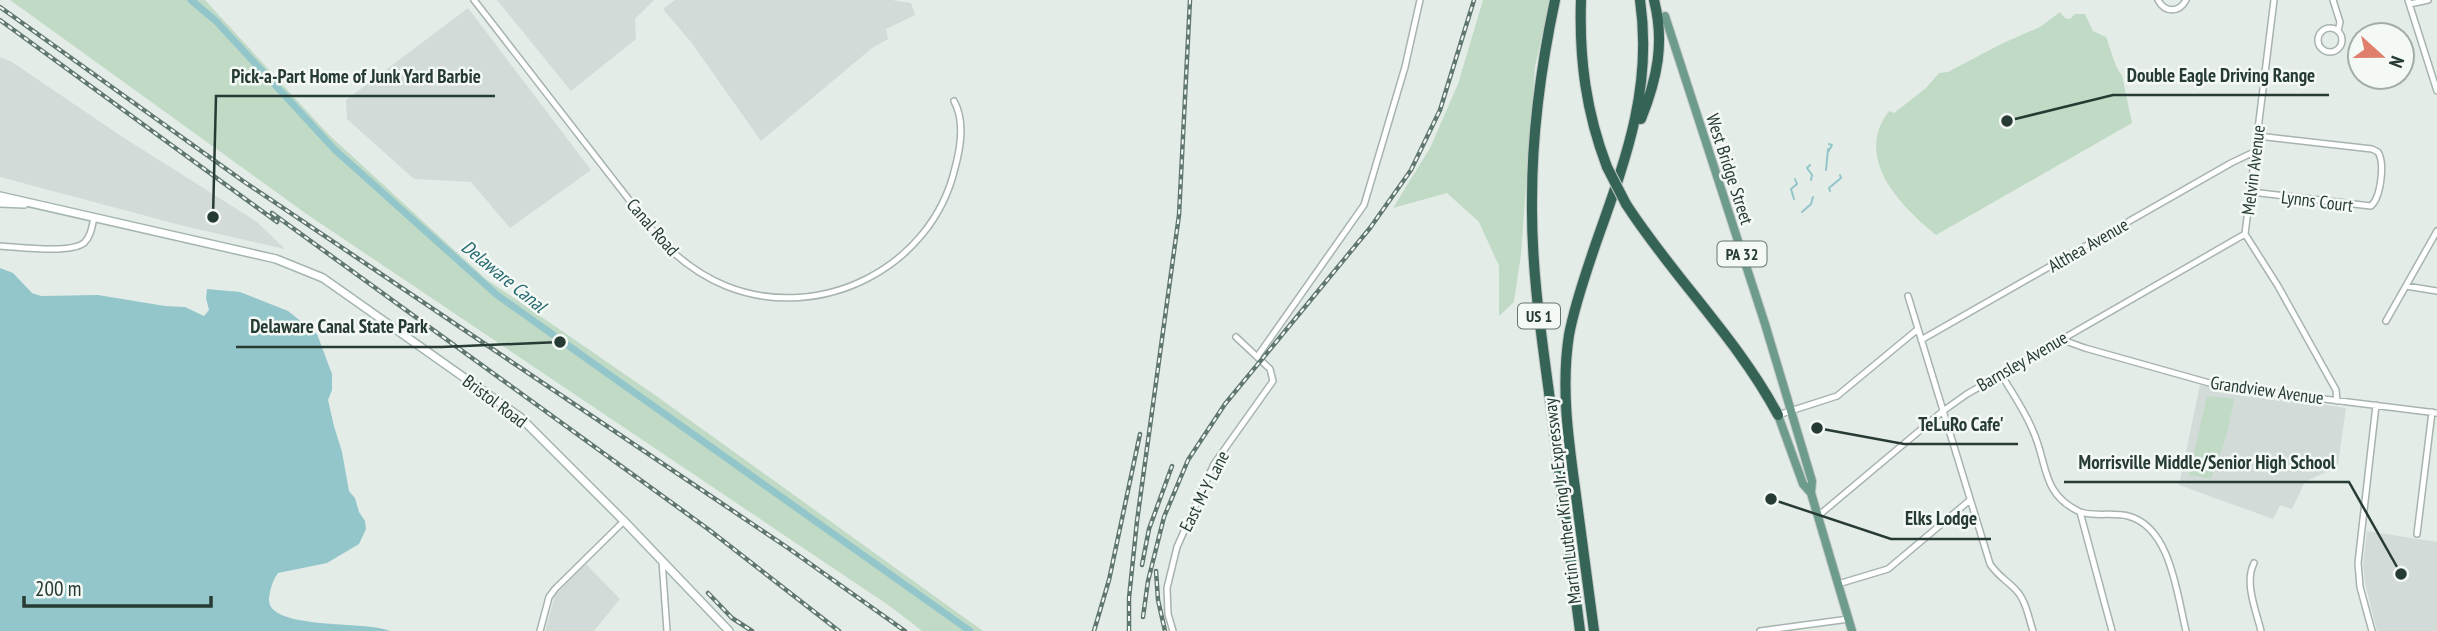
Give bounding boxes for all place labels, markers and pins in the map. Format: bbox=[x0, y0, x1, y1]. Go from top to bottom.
callout: Double Eagle Driving Range bbox=[2113, 55, 2329, 95]
callout: Pick-a-Part Home of Junk Yard Barbie bbox=[216, 56, 495, 96]
callout: Delaware Canal State Park bbox=[236, 307, 442, 347]
callout: TeLuRo Cafe' bbox=[1904, 404, 2018, 444]
callout: Morrisville Middle/Senior High School bbox=[2064, 442, 2349, 482]
callout: Elks Lodge bbox=[1891, 499, 1991, 539]

